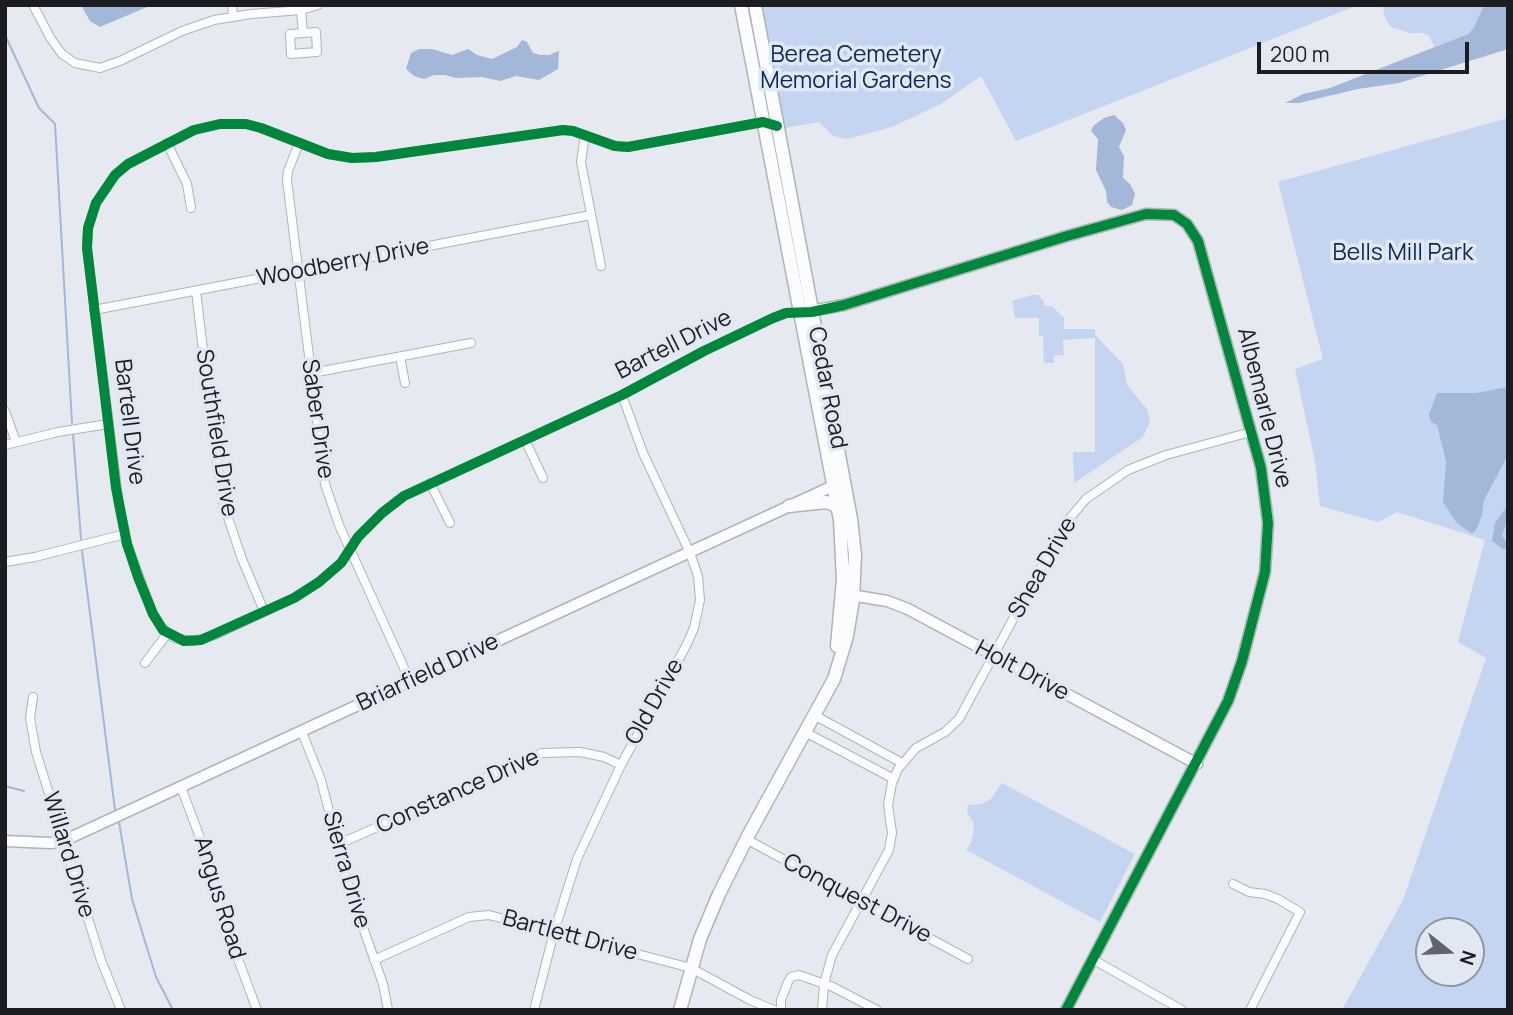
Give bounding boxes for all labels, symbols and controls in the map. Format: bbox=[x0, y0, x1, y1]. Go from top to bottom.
scale bar bbox=[1261, 28, 1473, 72]
text: 200 m bbox=[1270, 40, 1330, 68]
park label: Berea Cemetery Memorial Gardens bbox=[760, 42, 952, 96]
street label: Woodberry Drive bbox=[254, 233, 432, 293]
park label: Bells Mill Park bbox=[1333, 240, 1473, 268]
street label: Bartell Drive bbox=[611, 304, 737, 386]
street label: Cedar Road bbox=[802, 325, 852, 451]
street label: Albemarle Drive bbox=[1231, 325, 1297, 491]
street label: Southfield Drive bbox=[189, 347, 243, 519]
street label: Saber Drive bbox=[295, 357, 339, 481]
street label: Bartell Drive bbox=[108, 358, 150, 486]
street label: Shea Drive bbox=[1003, 513, 1083, 623]
street label: Briarfield Drive bbox=[353, 628, 503, 718]
street label: Holt Drive bbox=[970, 635, 1074, 707]
street label: Old Drive bbox=[620, 654, 690, 750]
street label: Constance Drive bbox=[372, 744, 544, 840]
street label: Willard Drive bbox=[36, 789, 100, 921]
street label: Sierra Drive bbox=[316, 808, 376, 932]
street label: Angus Road bbox=[187, 833, 251, 963]
street label: Conquest Drive bbox=[778, 848, 936, 950]
street label: Bartlett Drive bbox=[499, 905, 641, 967]
north arrow bbox=[1415, 917, 1485, 987]
text: N bbox=[1454, 947, 1483, 968]

